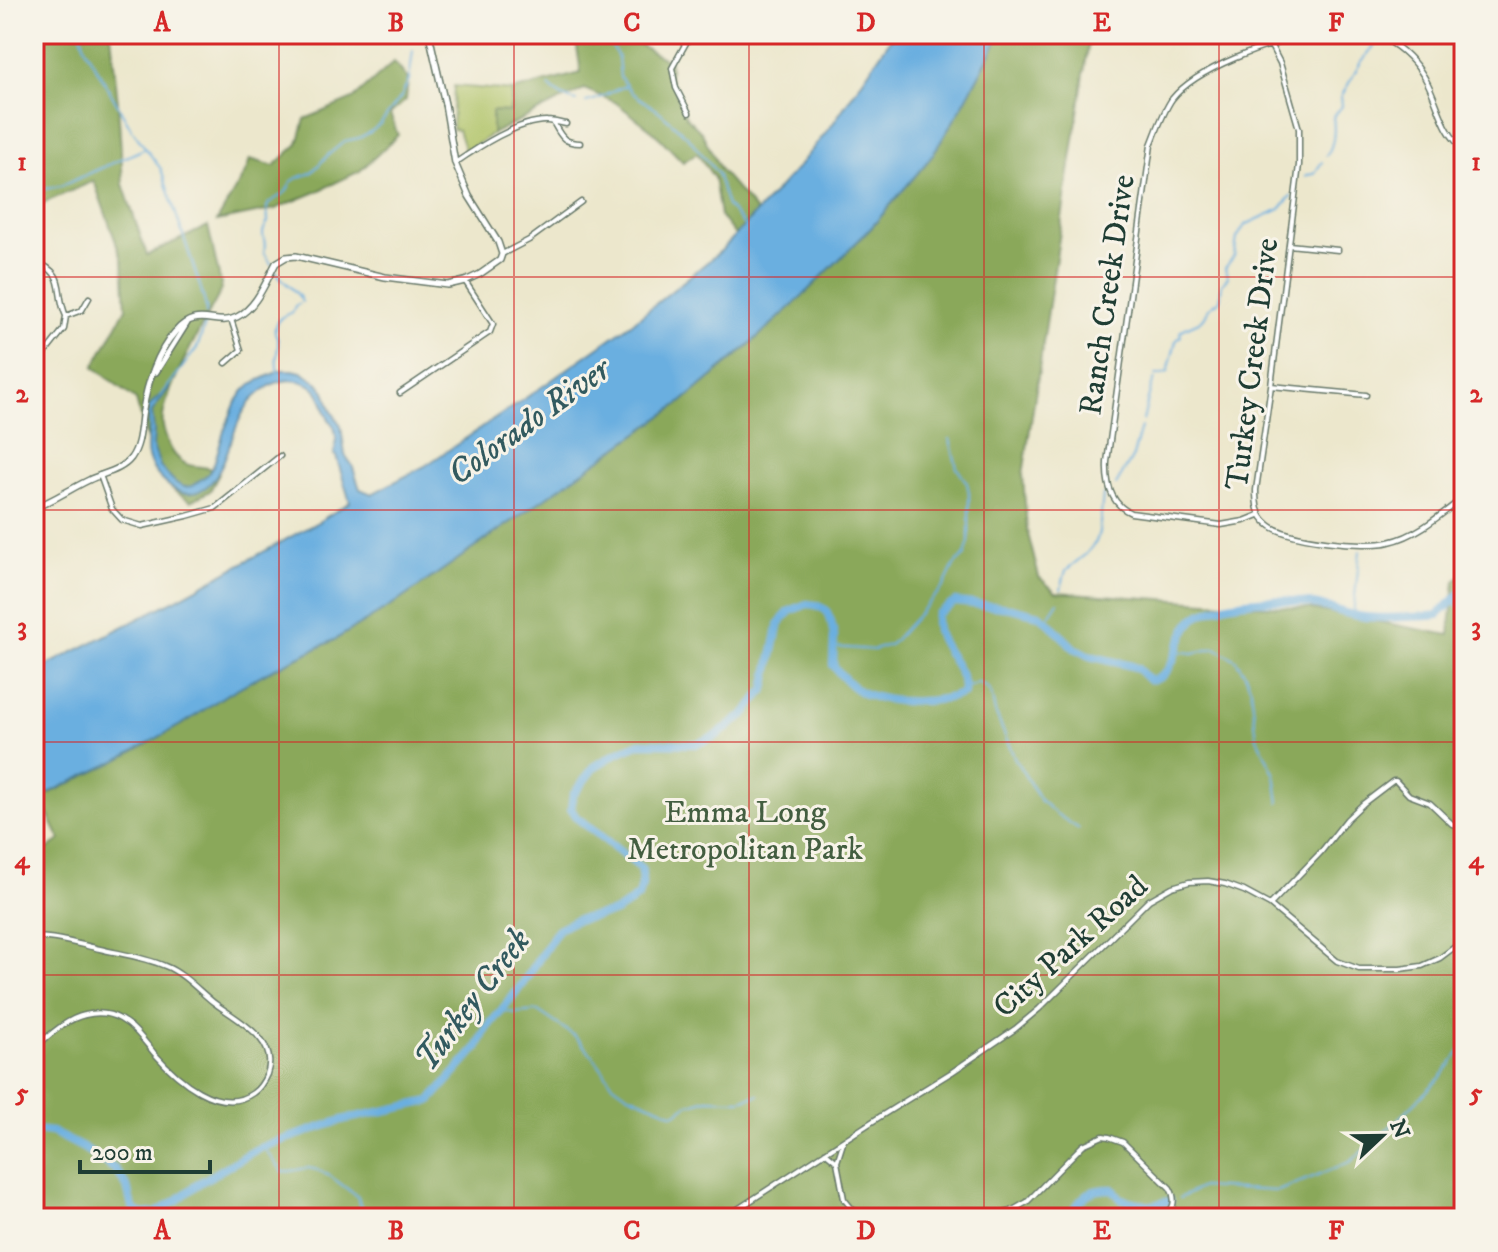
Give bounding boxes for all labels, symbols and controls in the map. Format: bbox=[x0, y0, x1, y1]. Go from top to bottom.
text: A bbox=[153, 7, 172, 40]
text: B bbox=[388, 7, 404, 40]
text: C bbox=[623, 7, 641, 40]
text: D bbox=[856, 7, 876, 40]
text: E bbox=[1093, 7, 1111, 40]
text: F bbox=[1328, 7, 1345, 40]
text: 1 bbox=[17, 146, 27, 179]
text: 1 bbox=[1471, 146, 1481, 179]
street label: Ranch Creek Drive bbox=[1071, 172, 1145, 418]
street label: Turkey Creek Drive bbox=[1218, 236, 1288, 492]
water label: Colorado River bbox=[440, 347, 621, 495]
text: 2 bbox=[16, 378, 30, 411]
text: 2 bbox=[1470, 378, 1484, 411]
text: 3 bbox=[17, 611, 27, 644]
text: 3 bbox=[1471, 611, 1481, 644]
park label: Emma Long Metropolitan Park bbox=[627, 793, 863, 870]
text: 4 bbox=[15, 844, 31, 877]
text: 4 bbox=[1469, 844, 1485, 877]
street label: City Park Road bbox=[985, 867, 1157, 1027]
water label: Turkey Creek bbox=[406, 920, 541, 1079]
text: 5 bbox=[15, 1077, 29, 1110]
text: 5 bbox=[1469, 1077, 1483, 1110]
north arrow bbox=[1342, 1096, 1422, 1176]
text: N bbox=[1383, 1116, 1415, 1143]
scale bar bbox=[80, 1124, 210, 1174]
text: 200 m bbox=[92, 1138, 153, 1168]
text: A bbox=[153, 1215, 172, 1248]
text: B bbox=[388, 1215, 404, 1248]
text: C bbox=[623, 1215, 641, 1248]
text: D bbox=[856, 1215, 876, 1248]
text: E bbox=[1093, 1215, 1111, 1248]
text: F bbox=[1328, 1215, 1345, 1248]

